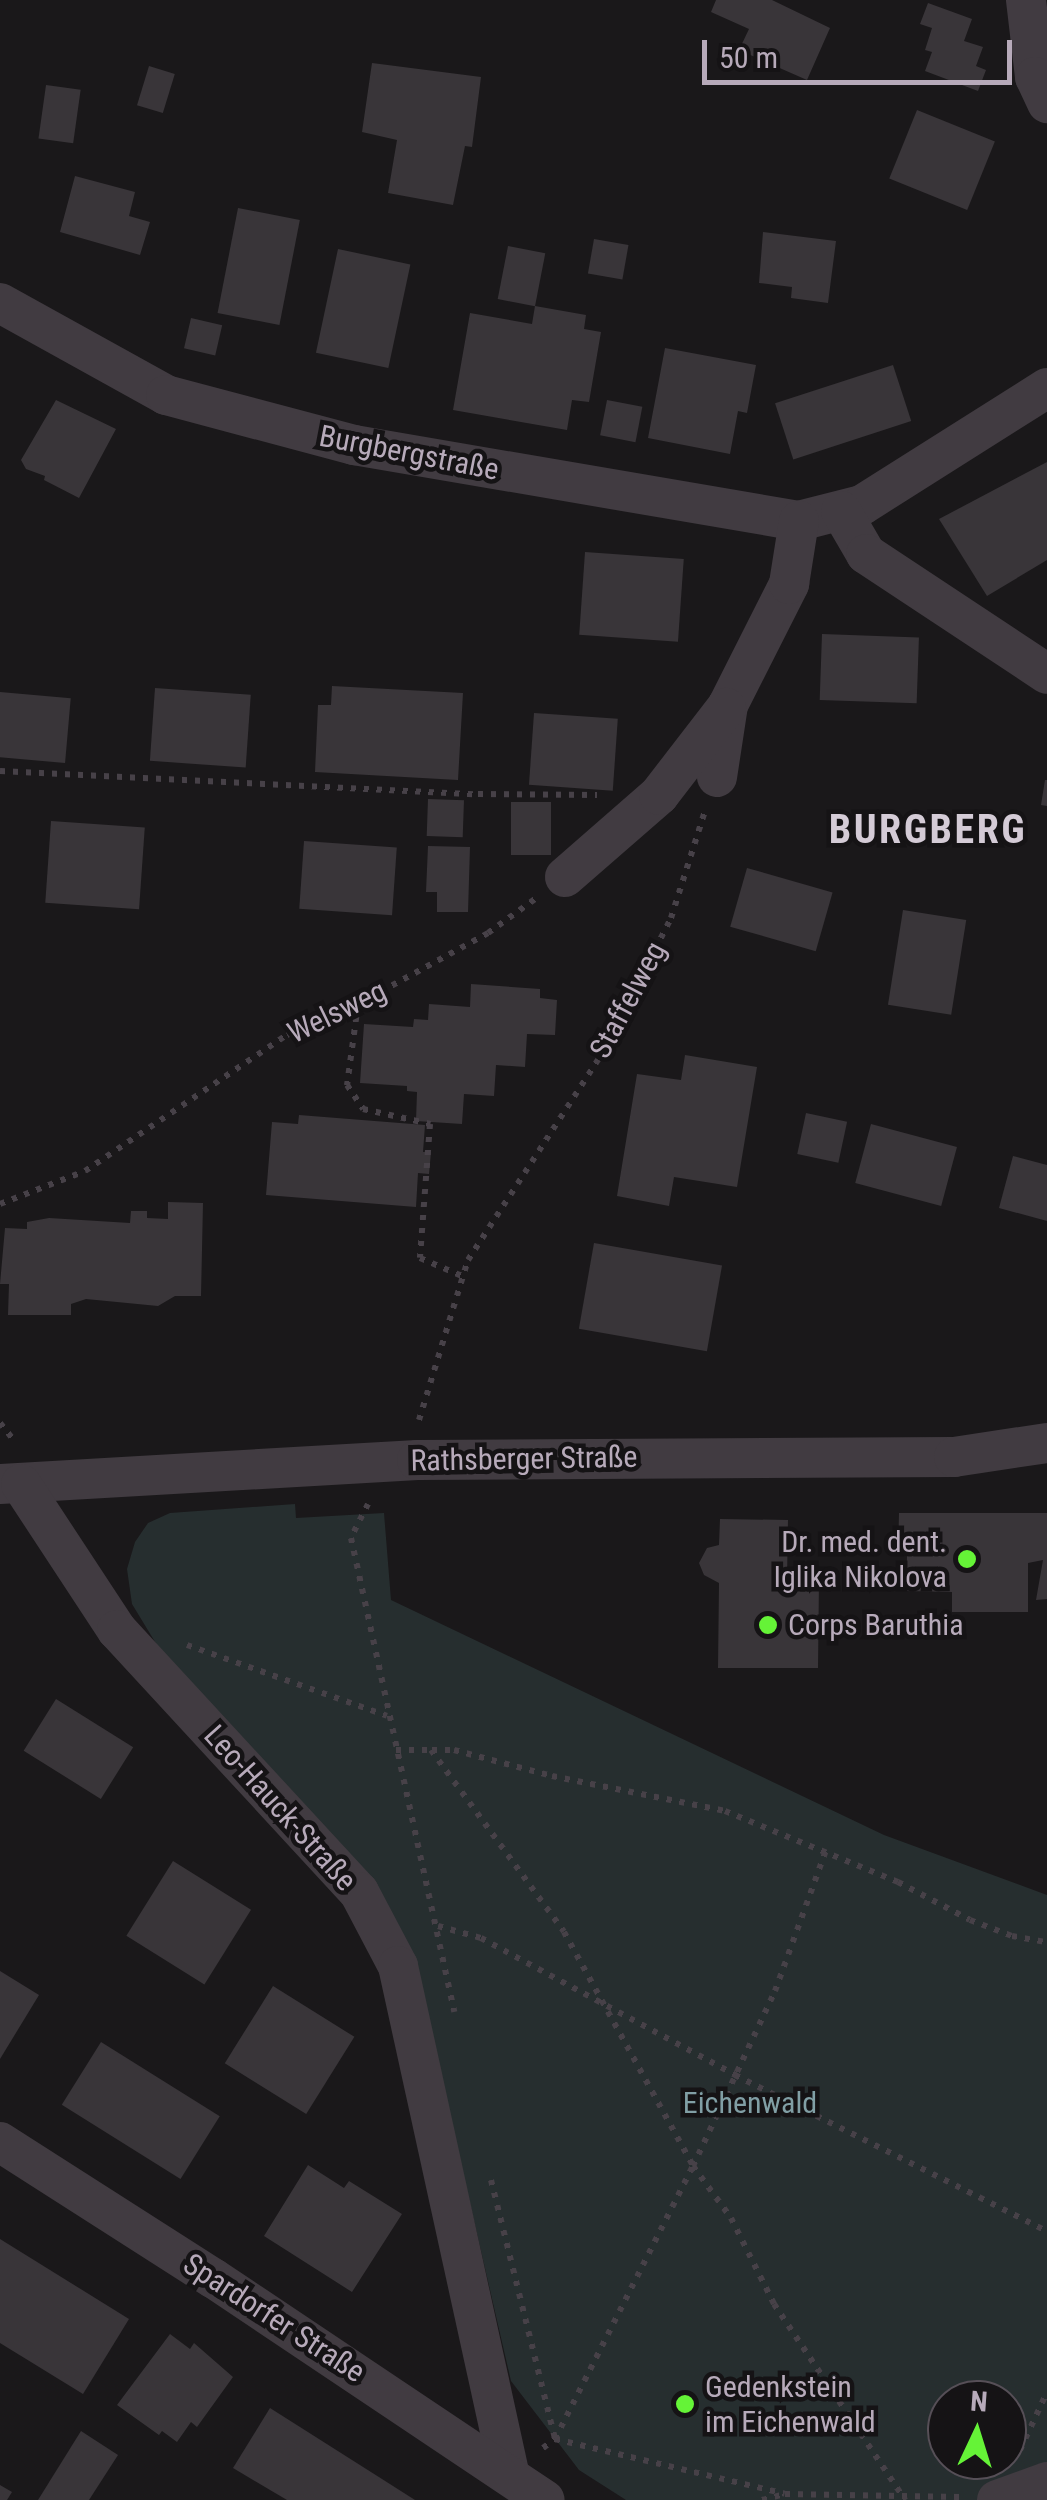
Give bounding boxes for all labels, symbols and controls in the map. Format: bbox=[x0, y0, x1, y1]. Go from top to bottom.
scale bar bbox=[707, 20, 1017, 82]
text: 50 m bbox=[719, 40, 778, 75]
street label: Burgbergstraße bbox=[316, 418, 502, 488]
district label: BURGBERG bbox=[829, 806, 1027, 854]
street label: Staffelweg bbox=[582, 936, 674, 1064]
street label: Welsweg bbox=[282, 973, 392, 1051]
street label: Rathsberger Straße bbox=[410, 1439, 638, 1479]
place label: Dr. med. dent. Iglika Nikolova bbox=[773, 1524, 947, 1594]
marker: Dr. med. dent. Iglika Nikolova bbox=[956, 1548, 978, 1570]
place label: Corps Baruthia bbox=[788, 1607, 964, 1643]
marker: Corps Baruthia bbox=[757, 1614, 779, 1636]
street label: Leo-Hauck-Straße bbox=[196, 1718, 364, 1898]
park label: Eichenwald bbox=[683, 2085, 817, 2121]
street label: Spardorfer Straße bbox=[176, 2246, 372, 2390]
place label: Gedenkstein im Eichenwald bbox=[705, 2369, 876, 2440]
north arrow bbox=[927, 2380, 1027, 2480]
text: N bbox=[969, 2385, 989, 2419]
marker: Gedenkstein im Eichenwald bbox=[674, 2393, 696, 2415]

